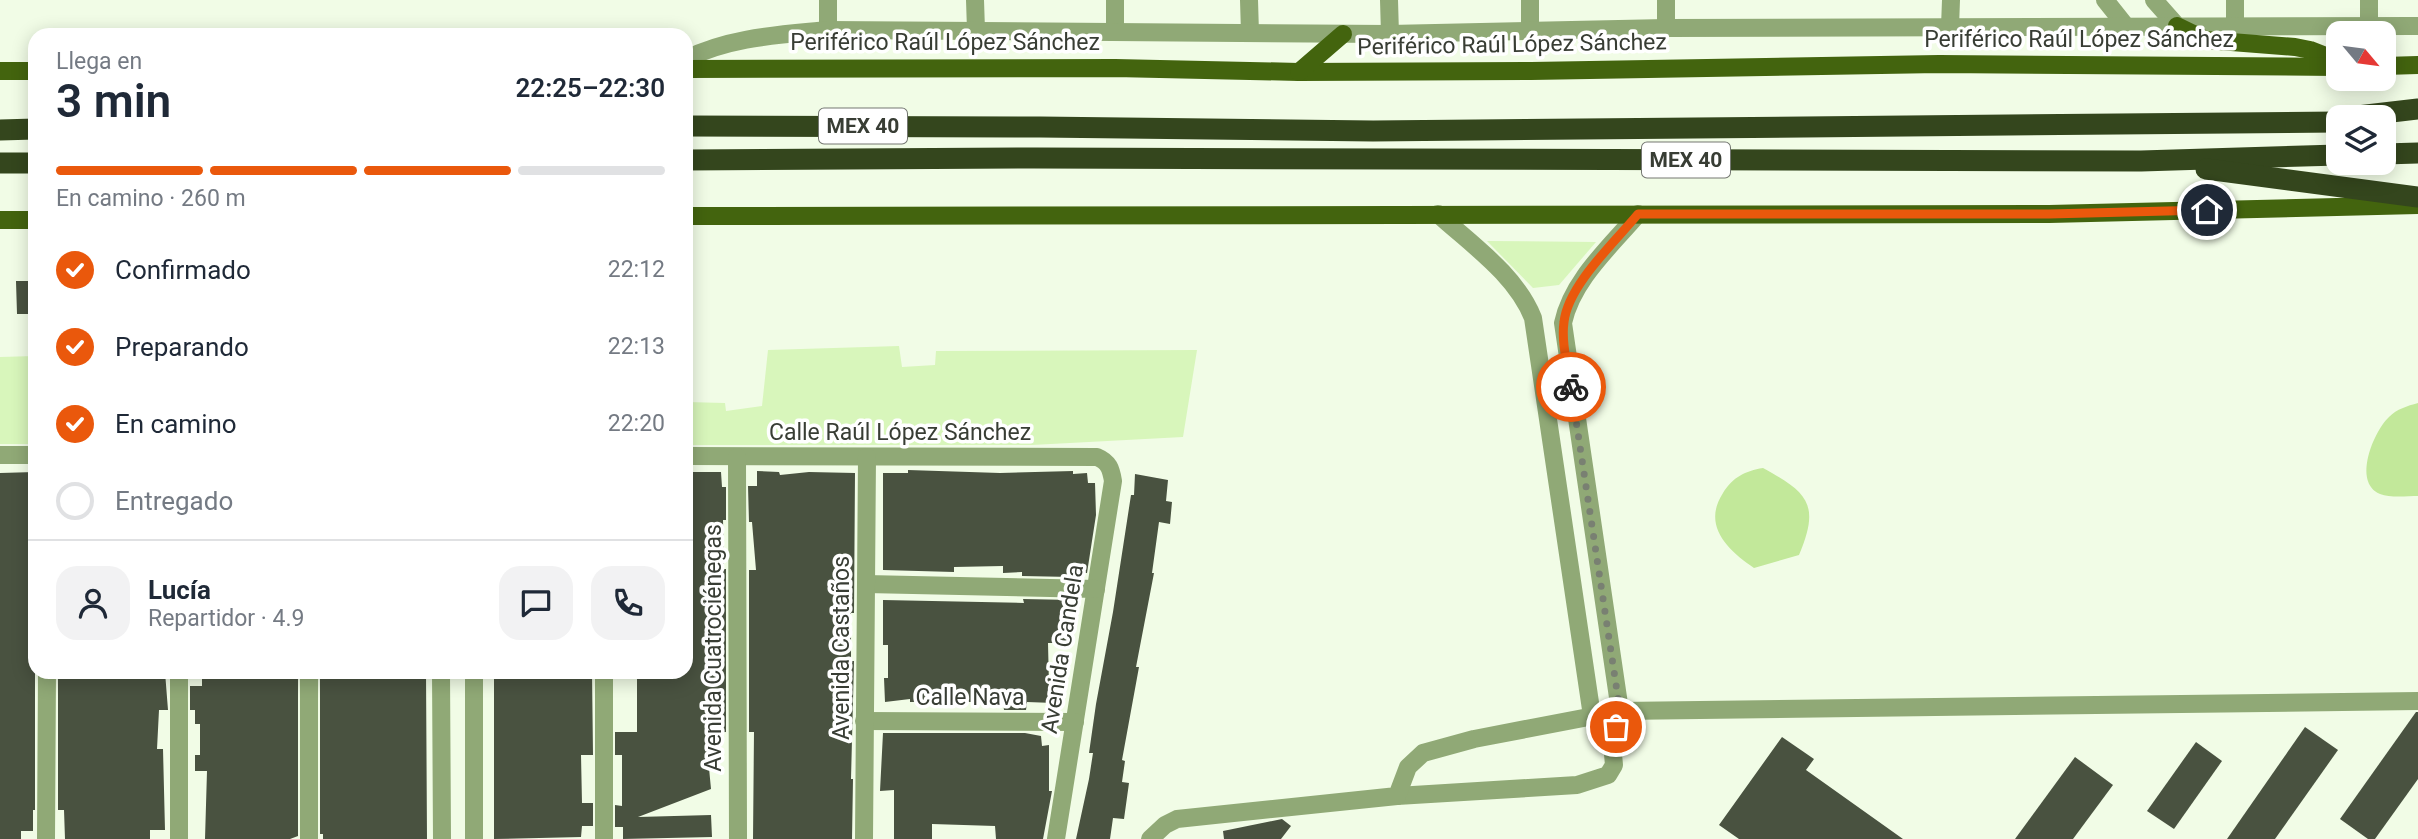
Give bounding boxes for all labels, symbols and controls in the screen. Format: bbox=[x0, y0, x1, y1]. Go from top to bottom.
north arrow bbox=[2326, 21, 2396, 91]
map controls bbox=[2326, 21, 2396, 175]
street label: Periférico Raúl López Sánchez bbox=[1924, 26, 2234, 53]
street label: Periférico Raúl López Sánchez bbox=[1357, 28, 1667, 61]
street label: Periférico Raúl López Sánchez bbox=[790, 29, 1100, 56]
text: Llega en bbox=[56, 48, 142, 75]
text: 22:25–22:30 bbox=[515, 73, 665, 103]
text: 3 min bbox=[56, 74, 171, 128]
button: layers bbox=[2326, 105, 2396, 175]
road number: MEX 40 bbox=[819, 108, 907, 144]
road number: MEX 40 bbox=[1642, 142, 1730, 178]
pin bbox=[2177, 180, 2237, 240]
text: En camino · 260 m bbox=[56, 185, 246, 212]
icon: home bbox=[2188, 191, 2226, 229]
icon: check bbox=[56, 251, 94, 289]
text: Confirmado bbox=[115, 255, 251, 285]
text: 22:12 bbox=[608, 256, 665, 283]
icon: check bbox=[56, 328, 94, 366]
text: Preparando bbox=[115, 332, 249, 362]
text: 22:13 bbox=[608, 333, 665, 360]
courier bbox=[1536, 352, 1606, 422]
icon: bike bbox=[1552, 368, 1590, 406]
icon: check bbox=[56, 405, 94, 443]
text: En camino bbox=[115, 409, 237, 439]
text: 22:20 bbox=[608, 410, 665, 437]
street label: Calle Raúl López Sánchez bbox=[769, 419, 1031, 446]
text: Entregado bbox=[115, 486, 233, 516]
street label: Avenida Cuatrociénegas bbox=[700, 524, 727, 772]
street label: Avenida Castaños bbox=[828, 556, 855, 740]
street label: Avenida Candela bbox=[1036, 563, 1089, 735]
button: person bbox=[56, 566, 130, 640]
button: chat bbox=[499, 566, 573, 640]
button: phone bbox=[591, 566, 665, 640]
text: Lucía bbox=[148, 575, 211, 605]
text: Repartidor · 4.9 bbox=[148, 605, 305, 632]
street label: Calle Nava bbox=[916, 684, 1024, 711]
pin bbox=[1586, 697, 1646, 757]
icon: bag bbox=[1597, 708, 1635, 746]

